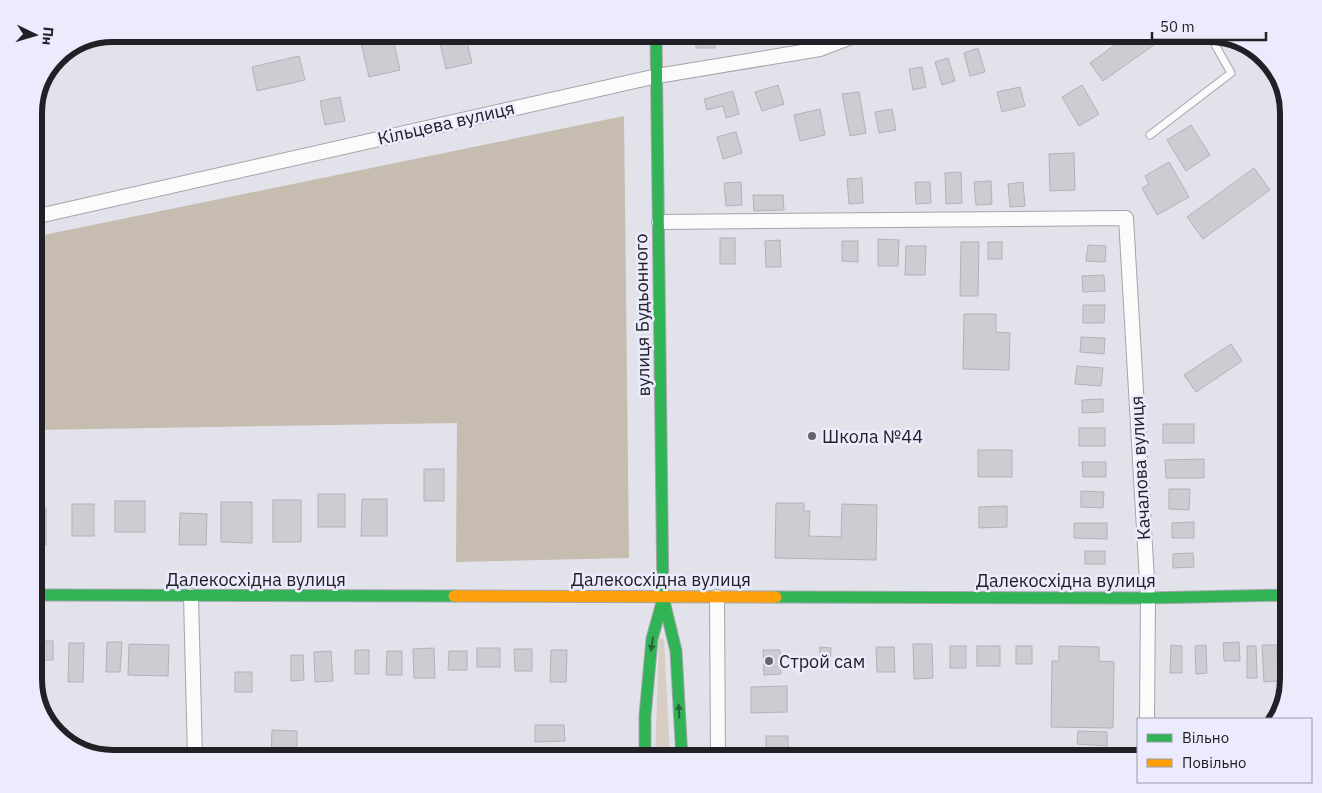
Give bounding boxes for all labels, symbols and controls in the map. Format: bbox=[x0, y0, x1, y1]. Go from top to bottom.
north arrow bbox=[10, 10, 60, 60]
scale bar bbox=[1152, 10, 1266, 42]
text: 50 m bbox=[1160, 17, 1195, 36]
text: Пн bbox=[38, 26, 58, 46]
street label: Кільцева вулиця bbox=[375, 96, 517, 150]
street label: вулиця Будьонного bbox=[629, 233, 655, 397]
street label: Качалова вулиця bbox=[1125, 395, 1155, 541]
place label: Школа №44 bbox=[822, 425, 923, 448]
marker: Школа №44 bbox=[806, 430, 818, 442]
street label: Далекосхідна вулиця bbox=[166, 568, 346, 591]
street label: Далекосхідна вулиця bbox=[571, 568, 751, 591]
street label: Далекосхідна вулиця bbox=[976, 569, 1156, 592]
one-way arrow bbox=[647, 636, 655, 652]
place label: Строй сам bbox=[779, 650, 865, 673]
marker: Строй сам bbox=[763, 655, 775, 667]
one-way arrow bbox=[675, 702, 683, 718]
legend bbox=[1137, 718, 1312, 783]
text: Вільно bbox=[1182, 728, 1229, 747]
text: Повільно bbox=[1182, 753, 1246, 772]

